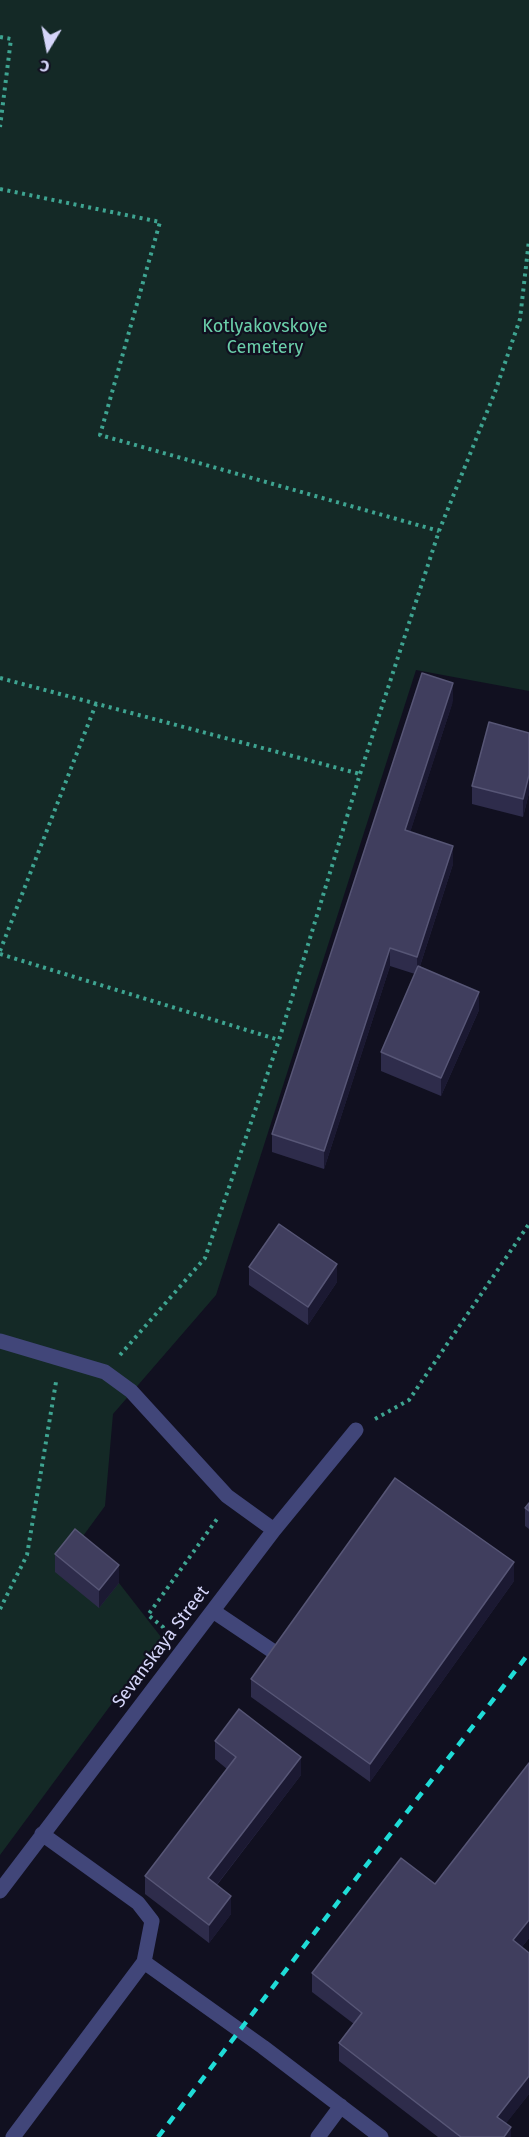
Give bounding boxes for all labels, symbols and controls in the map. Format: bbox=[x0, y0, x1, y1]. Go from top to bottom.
north arrow bbox=[18, 18, 78, 78]
text: С bbox=[39, 56, 51, 76]
park label: Kotlyakovskoye Cemetery bbox=[202, 316, 328, 358]
street label: Sevanskaya Street bbox=[108, 1582, 214, 1712]

